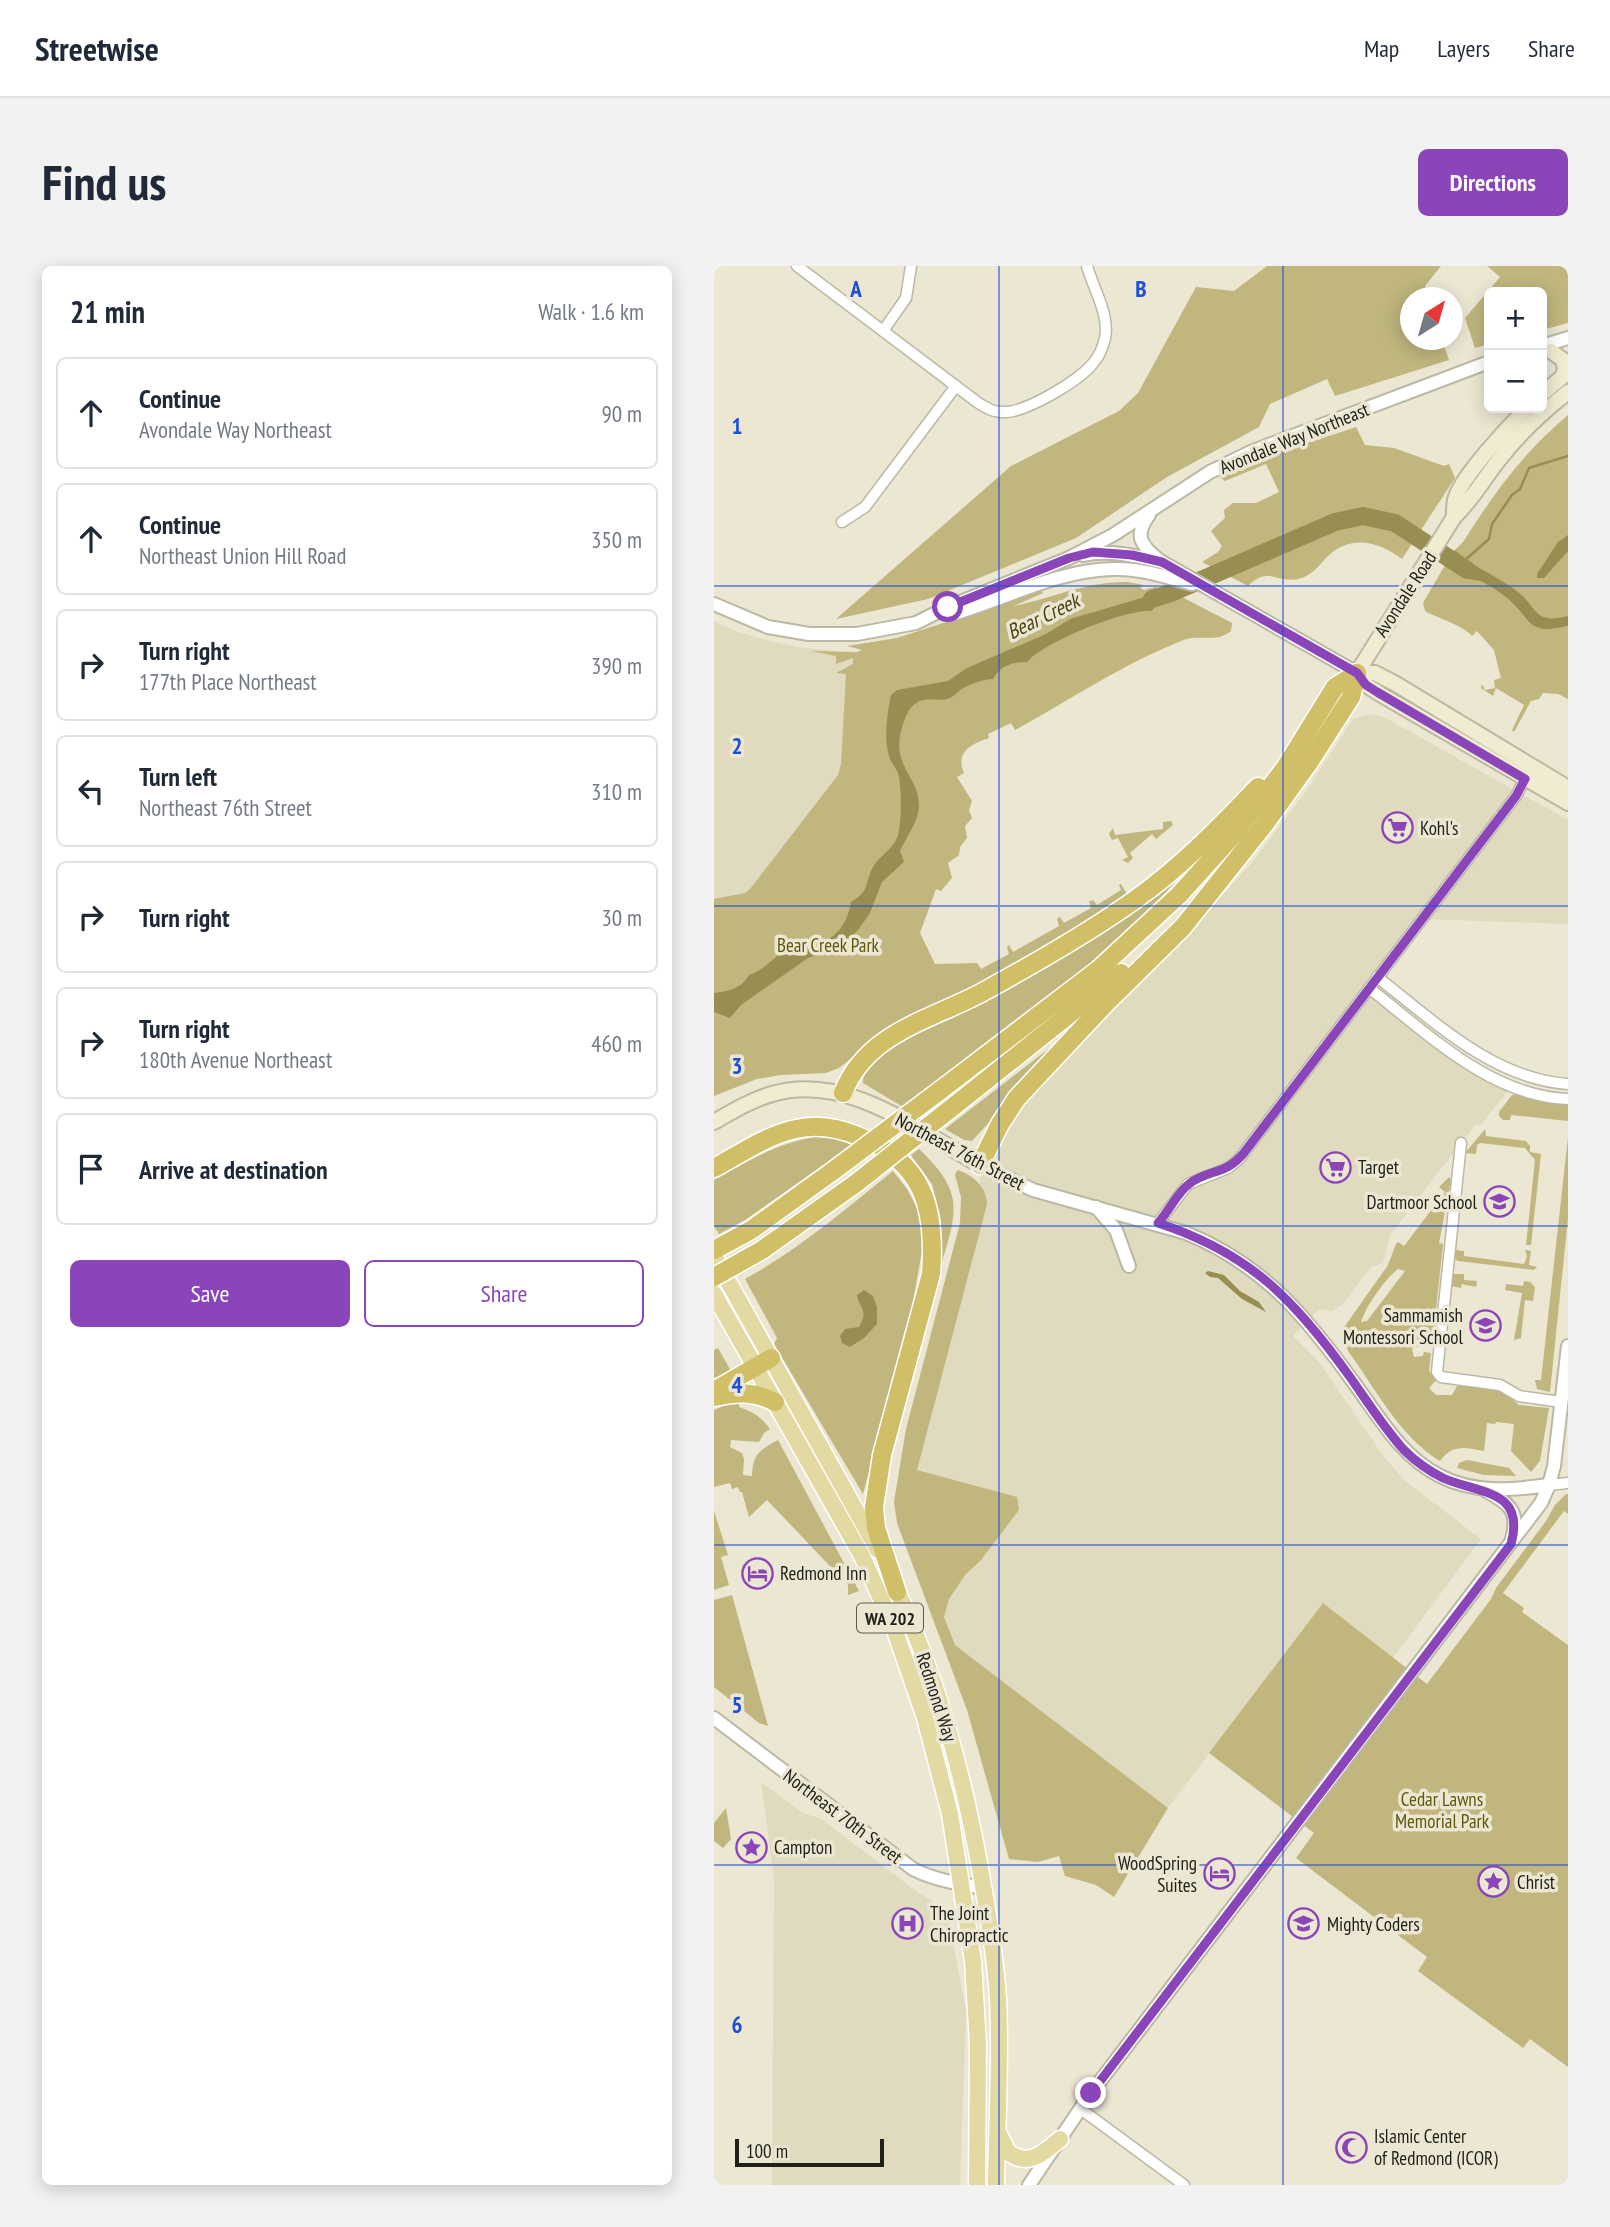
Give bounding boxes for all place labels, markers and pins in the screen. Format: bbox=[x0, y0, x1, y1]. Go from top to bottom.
supermarket icon: Kohl's bbox=[1380, 811, 1414, 845]
place label: Kohl's bbox=[1420, 816, 1459, 840]
supermarket icon: Target bbox=[1318, 1150, 1352, 1184]
place label: Target bbox=[1358, 1155, 1400, 1179]
school or university icon: Dartmoor School bbox=[1483, 1185, 1517, 1219]
place label: Dartmoor School bbox=[1366, 1190, 1478, 1214]
place label: Sammamish Montessori School bbox=[1343, 1303, 1464, 1349]
school or university icon: Sammamish Montessori School bbox=[1469, 1309, 1503, 1343]
hotel icon: Redmond Inn bbox=[740, 1556, 774, 1590]
place label: Redmond Inn bbox=[780, 1561, 867, 1585]
place icon: Campton bbox=[734, 1830, 768, 1864]
place label: Campton bbox=[774, 1835, 832, 1859]
place label: WoodSpring Suites bbox=[1118, 1851, 1197, 1897]
hotel icon: WoodSpring Suites bbox=[1203, 1857, 1237, 1891]
place icon: Christ bbox=[1477, 1865, 1511, 1899]
place label: Christ bbox=[1517, 1870, 1556, 1894]
place label: The Joint Chiropractic bbox=[930, 1901, 1009, 1947]
hospital icon: The Joint Chiropractic bbox=[890, 1907, 924, 1941]
school or university icon: Mighty Coders bbox=[1287, 1907, 1321, 1941]
place label: Mighty Coders bbox=[1327, 1912, 1420, 1936]
place label: Islamic Center of Redmond (ICOR) bbox=[1374, 2124, 1498, 2170]
mosque icon: Islamic Center of Redmond (ICOR) bbox=[1334, 2130, 1368, 2164]

